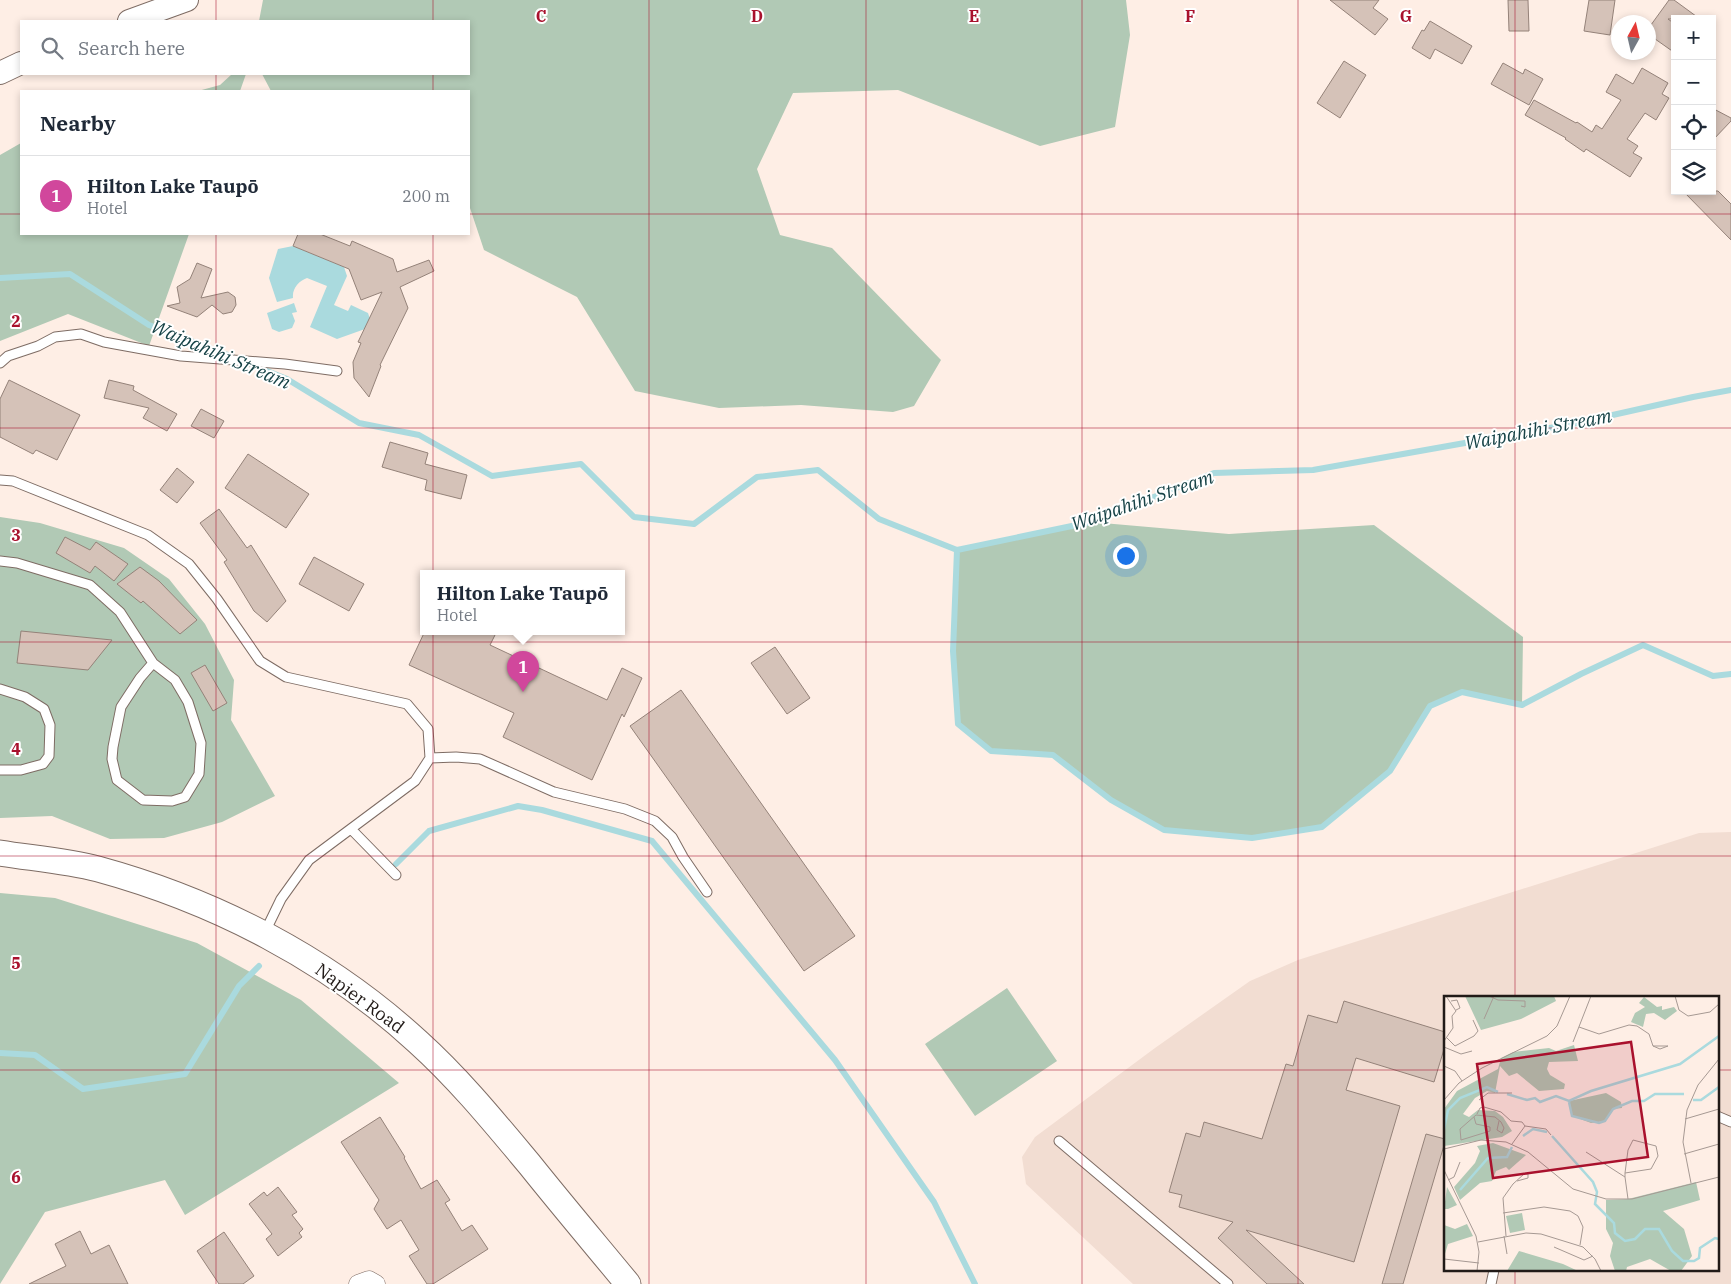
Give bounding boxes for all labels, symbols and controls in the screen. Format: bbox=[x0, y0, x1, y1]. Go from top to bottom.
text: C bbox=[536, 6, 546, 26]
text: D bbox=[751, 6, 763, 26]
text: E bbox=[969, 6, 979, 26]
text: F bbox=[1185, 6, 1195, 26]
text: G bbox=[1400, 6, 1412, 26]
north arrow bbox=[1611, 15, 1656, 60]
map controls bbox=[1671, 15, 1716, 195]
button: + bbox=[1671, 15, 1716, 60]
search box bbox=[20, 20, 470, 75]
icon: search bbox=[38, 34, 66, 62]
text: Search here bbox=[78, 36, 185, 60]
button: − bbox=[1671, 60, 1716, 105]
button: locate bbox=[1671, 105, 1716, 150]
text: Nearby bbox=[40, 109, 116, 137]
button: layers bbox=[1671, 150, 1716, 195]
text: Hilton Lake Taupō bbox=[87, 174, 259, 198]
text: 1 bbox=[51, 186, 61, 206]
text: 200 m bbox=[402, 186, 450, 206]
text: Hotel bbox=[87, 198, 128, 218]
text: 2 bbox=[11, 311, 21, 331]
water label: Waipahihi Stream bbox=[148, 314, 294, 394]
water label: Waipahihi Stream bbox=[1462, 403, 1614, 455]
water label: Waipahihi Stream bbox=[1068, 464, 1216, 536]
text: 3 bbox=[11, 525, 21, 545]
your location bbox=[1113, 543, 1139, 569]
popup bbox=[420, 570, 625, 635]
text: Hilton Lake Taupō bbox=[437, 581, 608, 605]
text: Hotel bbox=[437, 605, 477, 625]
pin: 1 bbox=[507, 651, 539, 692]
text: 4 bbox=[11, 739, 21, 759]
text: 5 bbox=[11, 953, 21, 973]
street label: Napier Road bbox=[311, 958, 409, 1038]
inset map bbox=[1444, 996, 1718, 1272]
text: 6 bbox=[11, 1167, 21, 1187]

